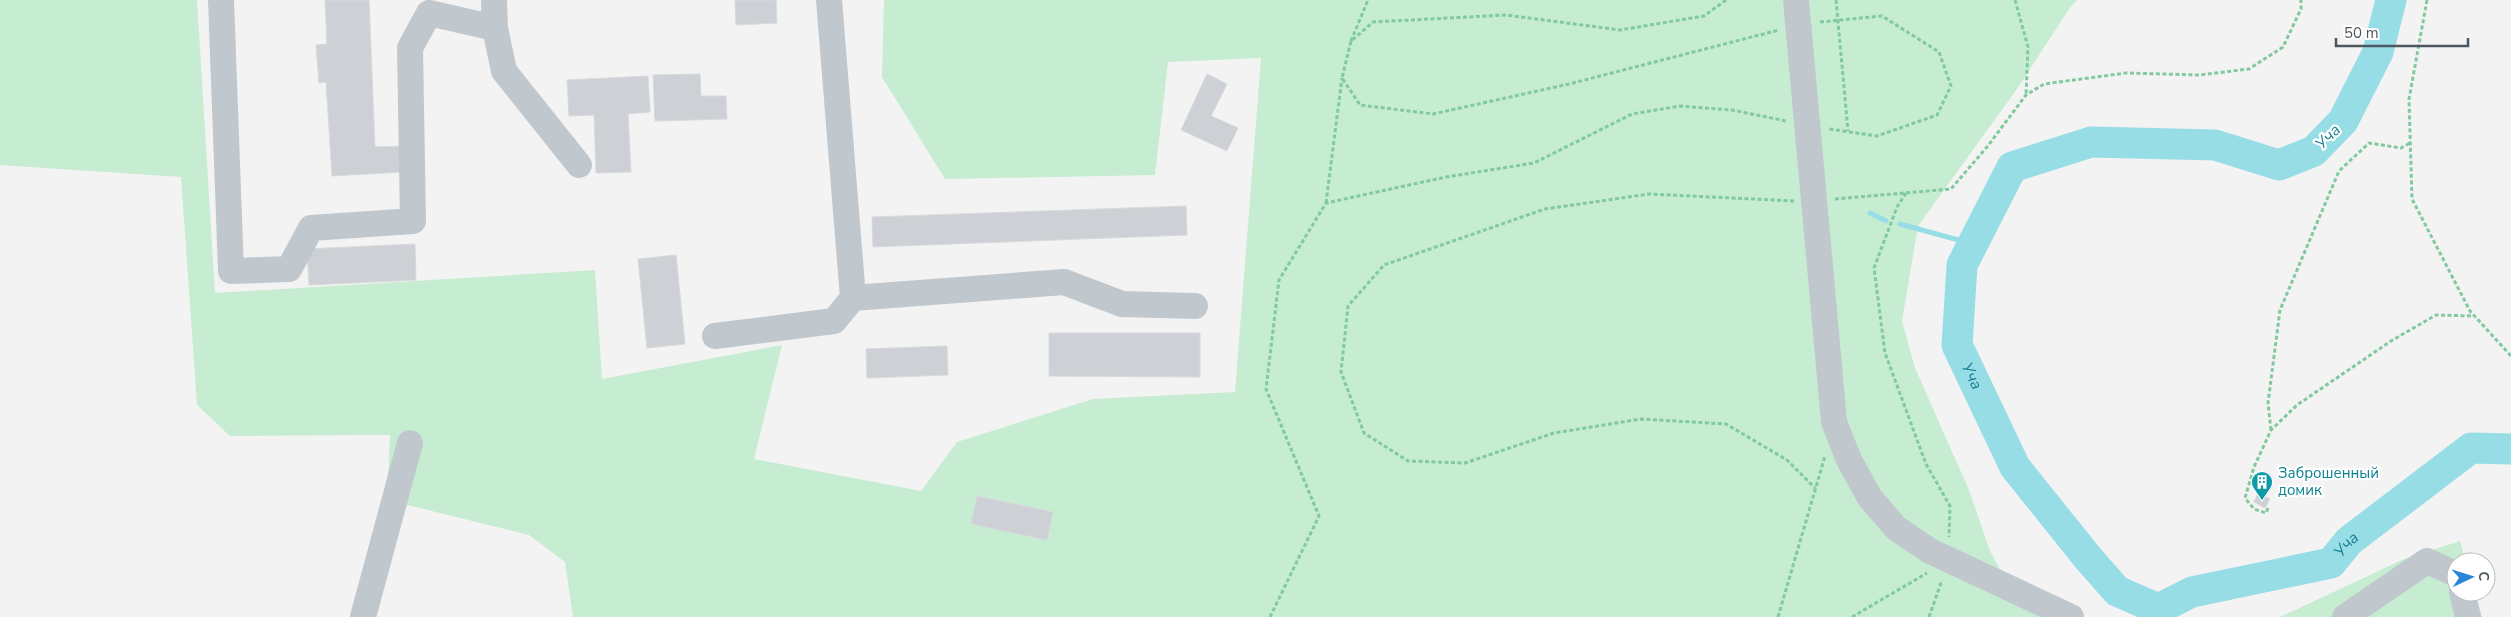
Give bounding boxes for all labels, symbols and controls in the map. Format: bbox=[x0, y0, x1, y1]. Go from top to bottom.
scale bar bbox=[2336, 15, 2468, 47]
text: 50 m bbox=[2344, 23, 2379, 43]
water label: Уча bbox=[2310, 119, 2346, 155]
water label: Уча bbox=[1956, 359, 1988, 393]
place label: Заброшенный домик bbox=[2278, 463, 2379, 500]
building icon: Заброшенный домик bbox=[2250, 470, 2274, 501]
water label: Уча bbox=[2329, 527, 2363, 562]
north arrow bbox=[2446, 552, 2496, 602]
text: С bbox=[2474, 571, 2493, 582]

